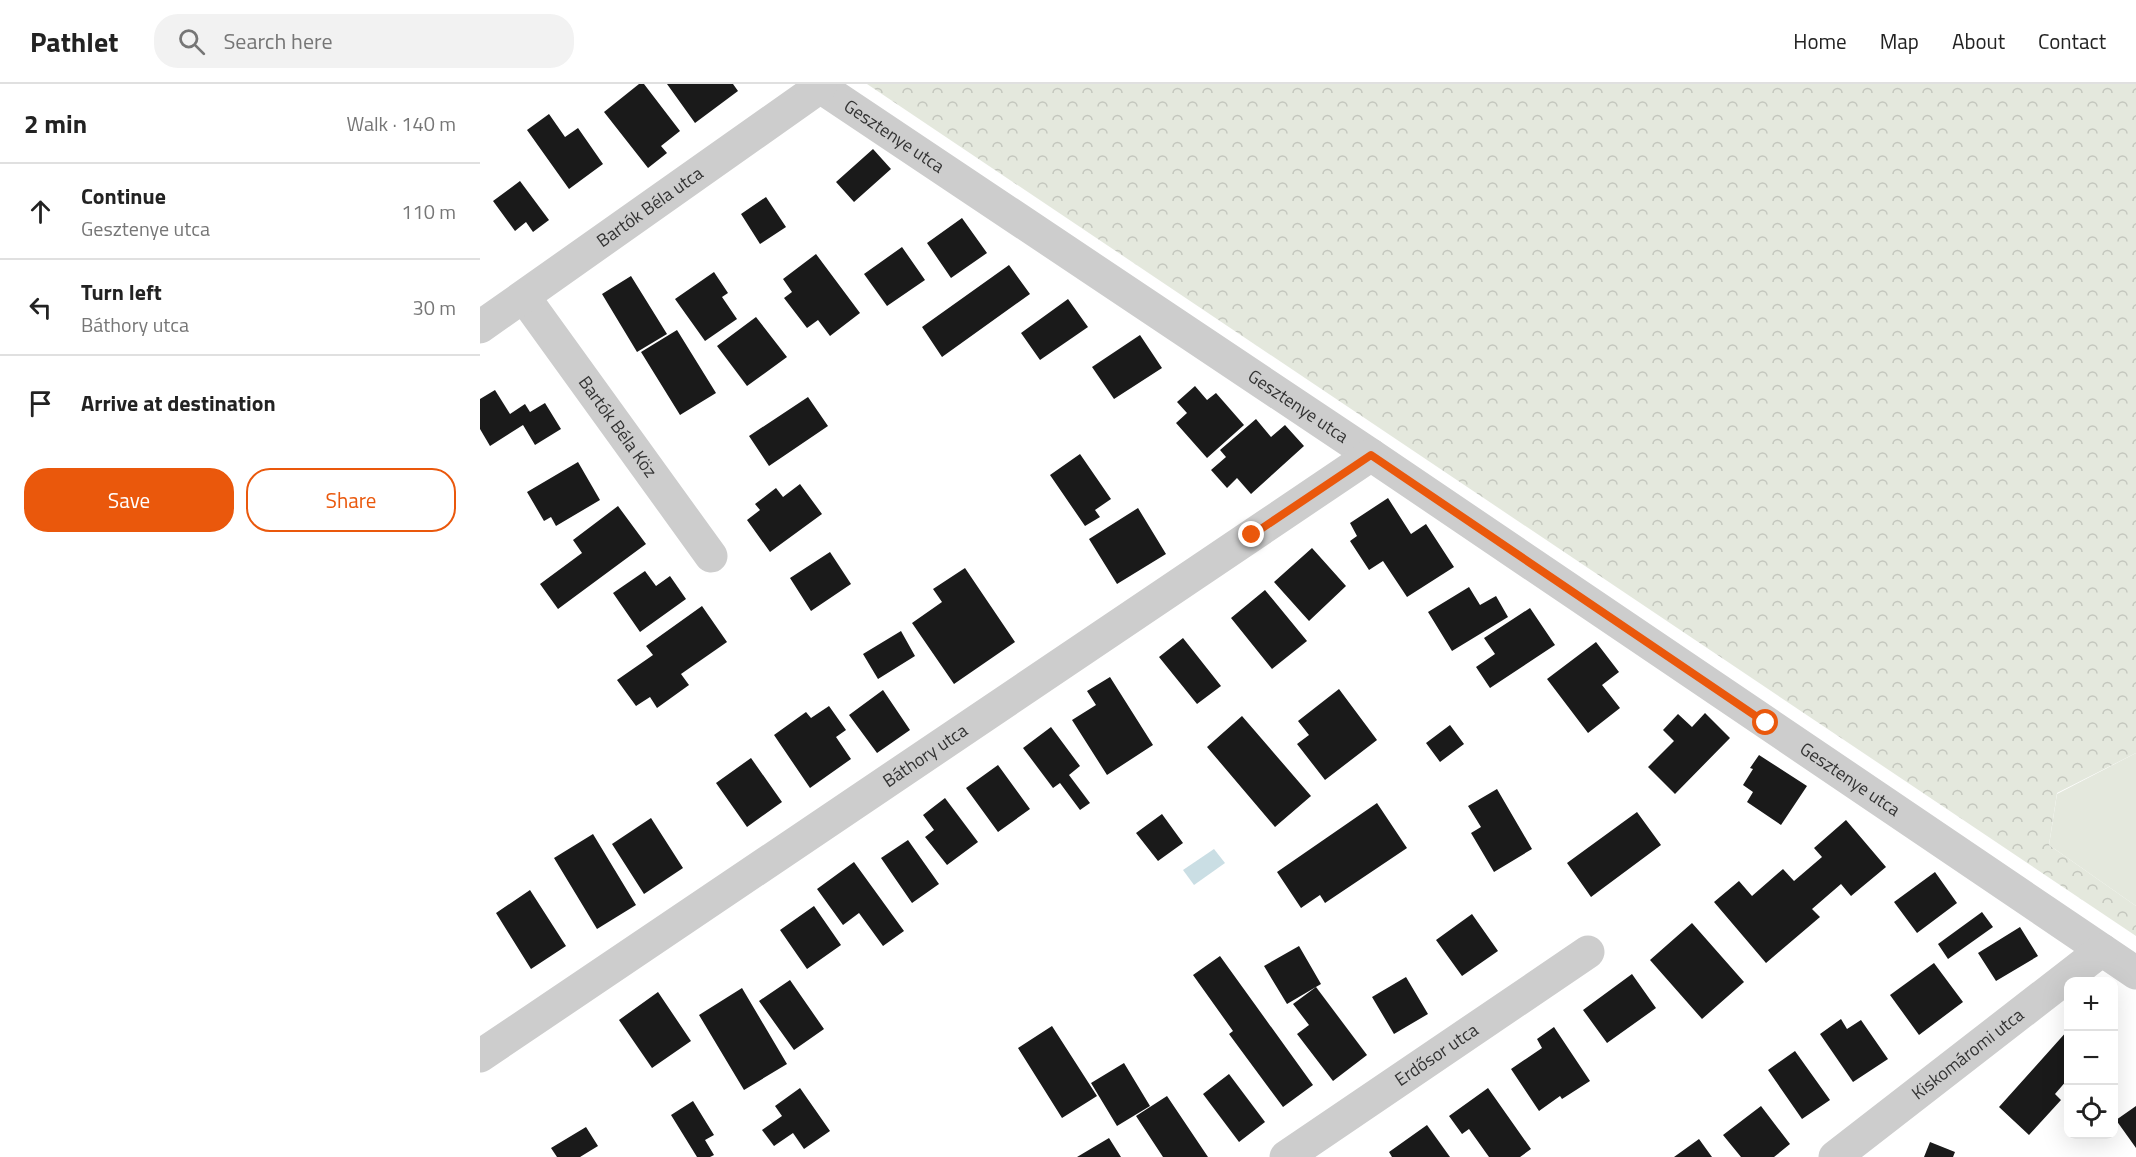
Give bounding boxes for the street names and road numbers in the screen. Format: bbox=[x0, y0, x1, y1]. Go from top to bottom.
street label: Gesztenye utca bbox=[839, 92, 950, 179]
street label: Bartók Béla utca bbox=[591, 160, 708, 254]
street label: Gesztenye utca bbox=[1243, 362, 1354, 449]
street label: Bartók Béla Köz bbox=[572, 370, 664, 483]
street label: Báthory utca bbox=[877, 717, 973, 794]
street label: Gesztenye utca bbox=[1795, 735, 1906, 823]
street label: Kiskomáromi utca bbox=[1905, 1001, 2029, 1106]
street label: Erdősor utca bbox=[1389, 1016, 1484, 1092]

